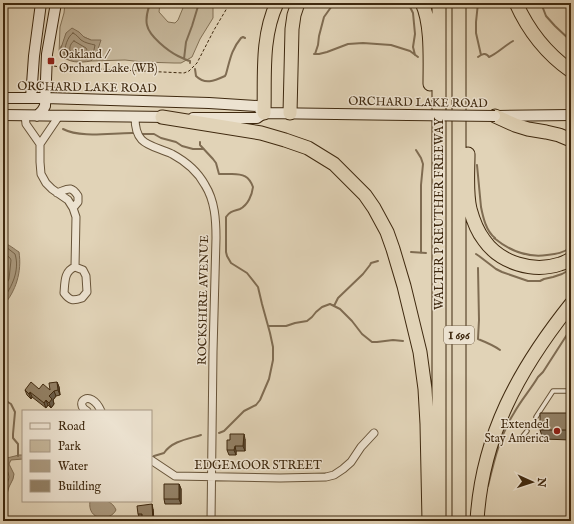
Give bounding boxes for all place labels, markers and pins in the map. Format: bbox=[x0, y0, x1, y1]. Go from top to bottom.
place label: Oakland / Orchard Lake (WB) bbox=[59, 47, 158, 76]
marker: Oakland / Orchard Lake (WB) bbox=[46, 56, 56, 66]
place label: Extended Stay America bbox=[484, 417, 550, 446]
marker: Extended Stay America bbox=[552, 426, 562, 436]

